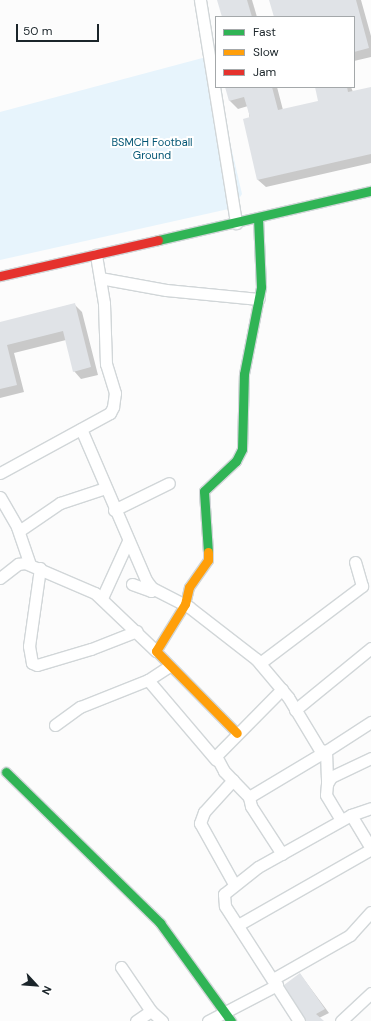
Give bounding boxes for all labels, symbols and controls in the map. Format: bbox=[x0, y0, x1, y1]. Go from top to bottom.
scale bar bbox=[18, 16, 101, 42]
legend bbox=[215, 16, 355, 88]
text: 50 m bbox=[23, 23, 52, 39]
text: Fast bbox=[253, 24, 276, 40]
text: Slow bbox=[253, 44, 279, 60]
text: Jam bbox=[253, 64, 276, 80]
park label: BSMCH Football Ground bbox=[111, 136, 193, 162]
north arrow bbox=[16, 965, 56, 1005]
text: N bbox=[39, 984, 55, 997]

